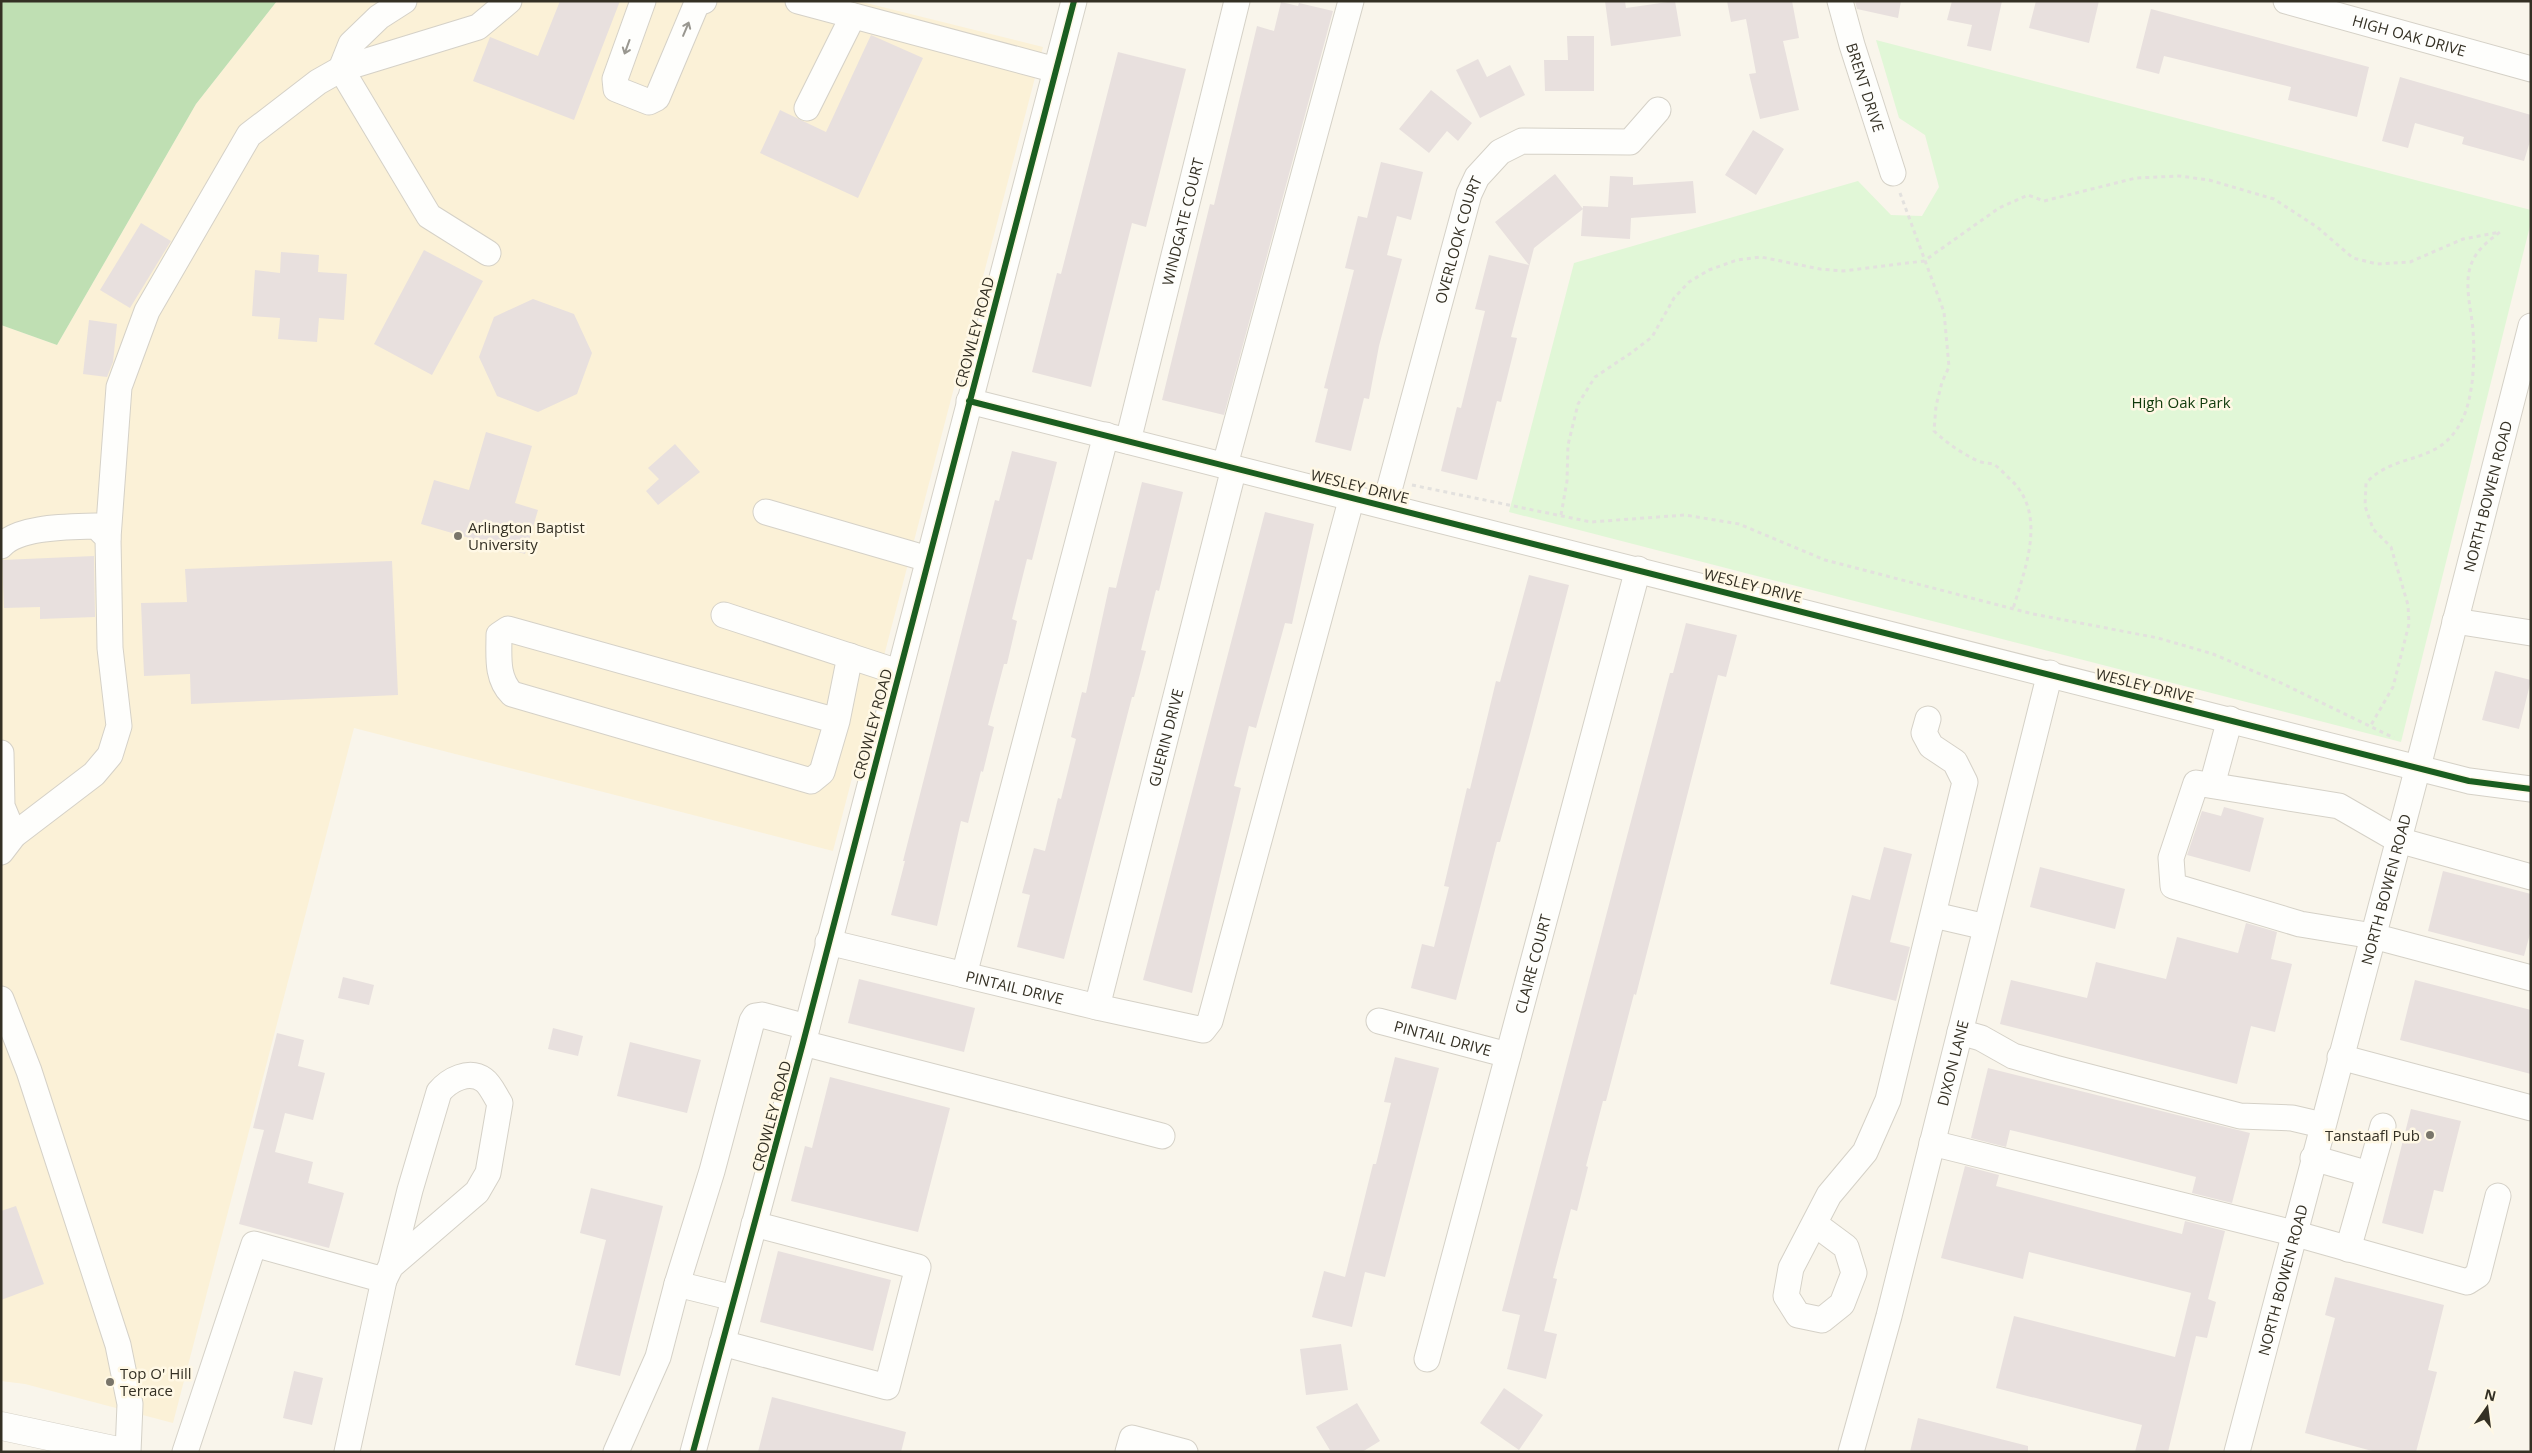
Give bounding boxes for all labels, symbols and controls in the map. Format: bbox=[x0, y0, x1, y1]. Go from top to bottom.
street label: HIGH OAK DRIVE bbox=[2350, 10, 2468, 61]
one-way arrow bbox=[681, 22, 691, 37]
one-way arrow bbox=[622, 39, 631, 54]
street label: BRENT DRIVE bbox=[1842, 40, 1889, 134]
street label: WINDGATE COURT bbox=[1157, 155, 1208, 288]
street label: OVERLOOK COURT bbox=[1430, 172, 1486, 306]
street label: CROWLEY ROAD bbox=[950, 274, 998, 390]
park label: High Oak Park bbox=[2131, 392, 2231, 412]
street label: NORTH BOWEN ROAD bbox=[2458, 418, 2516, 574]
street label: WESLEY DRIVE bbox=[1309, 464, 1411, 508]
place label: Arlington Baptist University bbox=[468, 517, 585, 554]
marker: Arlington Baptist University bbox=[452, 530, 464, 542]
street label: WESLEY DRIVE bbox=[1702, 563, 1804, 607]
street label: WESLEY DRIVE bbox=[2094, 663, 2196, 707]
street label: CROWLEY ROAD bbox=[848, 666, 896, 782]
street label: GUERIN DRIVE bbox=[1143, 686, 1188, 789]
street label: NORTH BOWEN ROAD bbox=[2356, 812, 2415, 967]
street label: CLAIRE COURT bbox=[1510, 911, 1556, 1016]
street label: PINTAIL DRIVE bbox=[964, 966, 1066, 1009]
street label: PINTAIL DRIVE bbox=[1392, 1015, 1494, 1060]
street label: DIXON LANE bbox=[1932, 1018, 1973, 1108]
street label: CROWLEY ROAD bbox=[747, 1058, 795, 1174]
place label: Tanstaafl Pub bbox=[2325, 1125, 2420, 1145]
marker: Tanstaafl Pub bbox=[2424, 1129, 2436, 1141]
street label: NORTH BOWEN ROAD bbox=[2253, 1202, 2312, 1358]
place label: Top O' Hill Terrace bbox=[120, 1363, 192, 1400]
marker: Top O' Hill Terrace bbox=[104, 1376, 116, 1388]
north arrow bbox=[2462, 1383, 2512, 1433]
text: N bbox=[2482, 1384, 2498, 1405]

